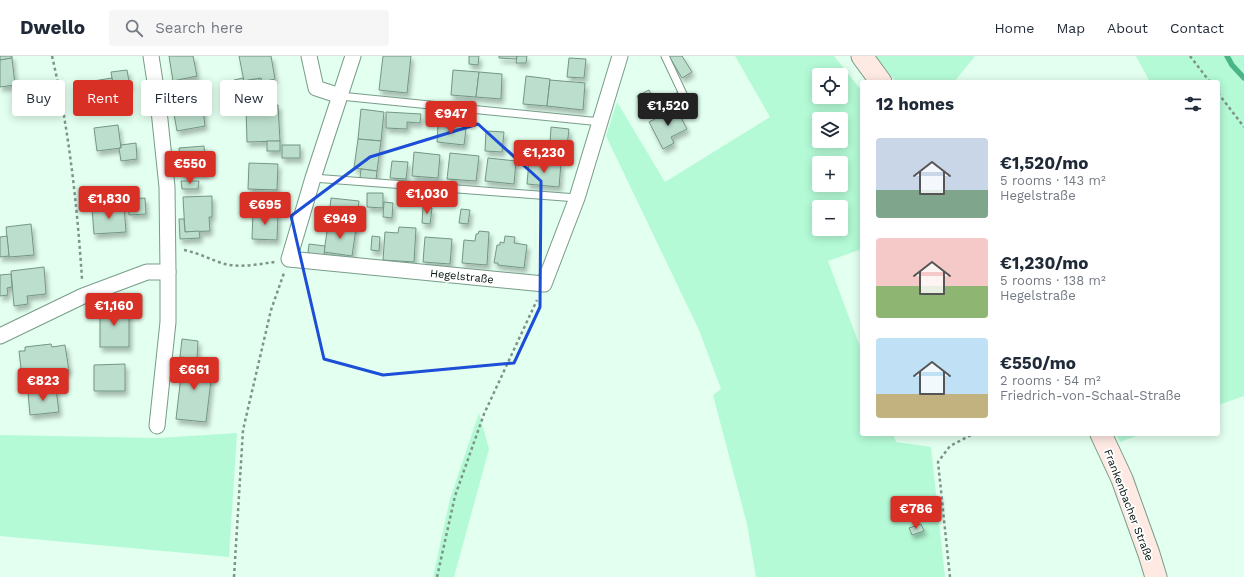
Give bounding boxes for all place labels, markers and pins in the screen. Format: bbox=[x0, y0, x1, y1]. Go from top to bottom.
pin: €1,520 bbox=[635, 93, 701, 127]
pin: €947 bbox=[427, 101, 475, 135]
pin: €1,230 bbox=[511, 140, 577, 174]
pin: €550 bbox=[166, 151, 214, 185]
pin: €1,030 bbox=[394, 181, 460, 215]
pin: €1,830 bbox=[76, 186, 142, 220]
pin: €695 bbox=[241, 192, 289, 226]
pin: €949 bbox=[316, 206, 364, 240]
pin: €1,160 bbox=[81, 293, 147, 327]
pin: €661 bbox=[170, 357, 218, 391]
pin: €823 bbox=[19, 368, 67, 402]
pin: €786 bbox=[892, 496, 940, 530]

